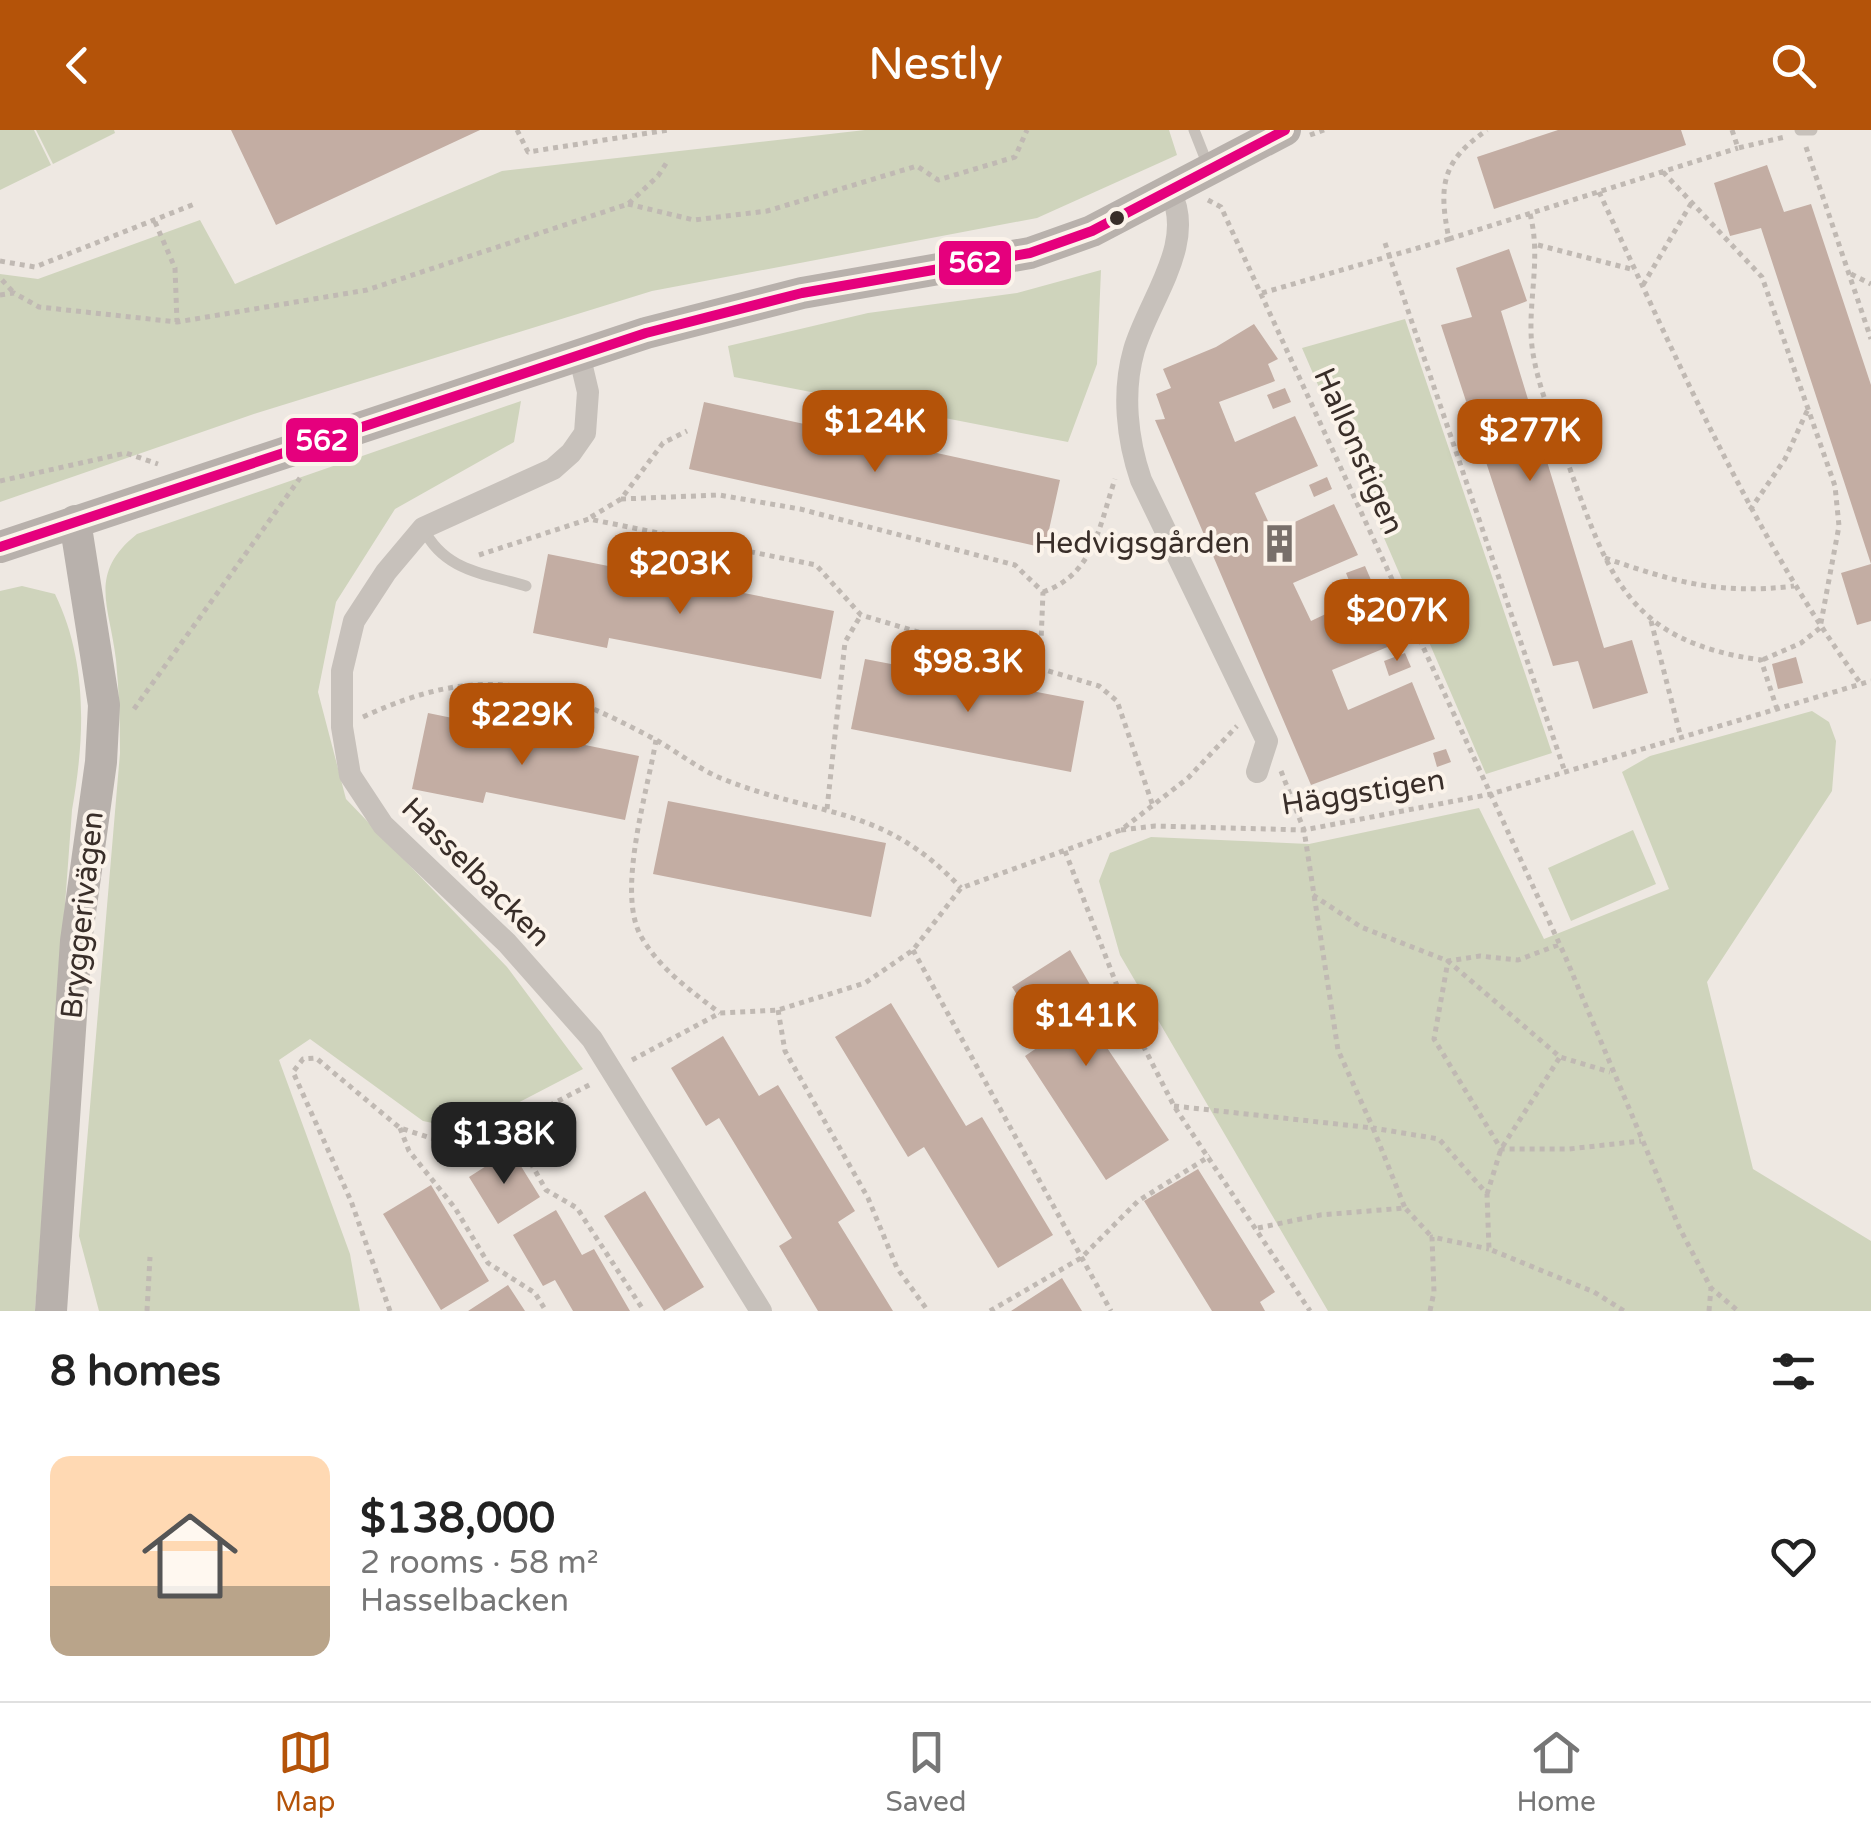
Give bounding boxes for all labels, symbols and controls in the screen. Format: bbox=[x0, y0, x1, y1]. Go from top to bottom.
icon: back bbox=[50, 38, 105, 93]
text: Nestly bbox=[868, 38, 1003, 92]
icon: search bbox=[1766, 38, 1821, 93]
unlabelled marker bbox=[1107, 208, 1127, 228]
line badge: 562 bbox=[937, 239, 1013, 287]
text: 562 bbox=[949, 246, 1001, 280]
street label: Hallonstigen bbox=[1305, 362, 1412, 540]
pin: $124K bbox=[805, 390, 945, 475]
pin: $277K bbox=[1460, 399, 1600, 484]
text: $124K bbox=[824, 403, 926, 441]
text: $277K bbox=[1479, 412, 1581, 450]
line badge: 562 bbox=[284, 416, 360, 464]
text: 562 bbox=[296, 424, 348, 458]
building icon: Hedvigsgården bbox=[1259, 522, 1301, 564]
place label: Hedvigsgården bbox=[1034, 525, 1250, 562]
pin: $203K bbox=[610, 532, 750, 617]
text: $203K bbox=[629, 545, 731, 583]
pin: $207K bbox=[1327, 579, 1467, 664]
text: $207K bbox=[1346, 592, 1448, 630]
pin: $98.3K bbox=[887, 630, 1049, 715]
text: $98.3K bbox=[913, 643, 1023, 681]
pin: $229K bbox=[452, 683, 592, 768]
text: $229K bbox=[471, 696, 573, 734]
street label: Häggstigen bbox=[1279, 761, 1447, 824]
street label: Hasselbacken bbox=[393, 790, 558, 955]
street label: Bryggerivägen bbox=[53, 809, 112, 1021]
pin: $141K bbox=[1016, 984, 1156, 1069]
text: $141K bbox=[1035, 997, 1137, 1035]
pin: $138K bbox=[434, 1102, 574, 1187]
text: $138K bbox=[453, 1115, 555, 1153]
icon: filters bbox=[1766, 1344, 1821, 1399]
text: 8 homes bbox=[50, 1346, 221, 1397]
text: $138,000 bbox=[360, 1493, 555, 1544]
icon: home bbox=[130, 1496, 250, 1616]
icon: heart bbox=[1766, 1529, 1821, 1584]
text: 2 rooms · 58 m² bbox=[360, 1544, 599, 1582]
text: Hasselbacken bbox=[360, 1582, 569, 1620]
tab: Map bbox=[275, 1725, 336, 1819]
tab: Saved bbox=[886, 1725, 967, 1819]
tab: Home bbox=[1517, 1725, 1596, 1819]

